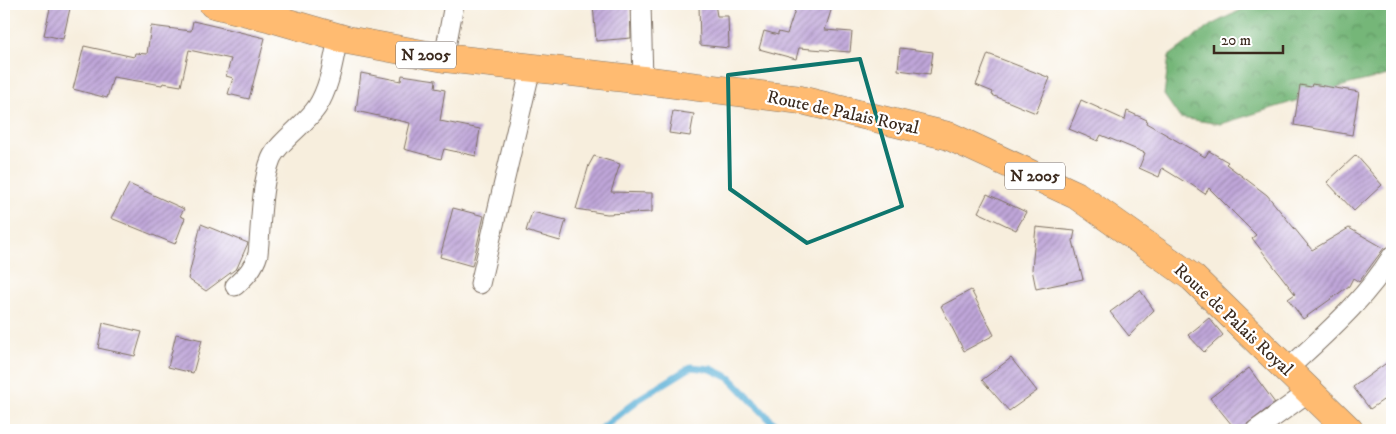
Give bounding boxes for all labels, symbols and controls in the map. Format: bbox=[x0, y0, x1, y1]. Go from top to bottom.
scale bar bbox=[1214, 22, 1282, 54]
text: 20 m bbox=[1221, 31, 1251, 50]
road number: N 2005 bbox=[396, 42, 456, 68]
street label: Route de Palais Royal bbox=[765, 86, 921, 140]
road number: N 2005 bbox=[1005, 162, 1065, 190]
street label: Route de Palais Royal bbox=[1169, 259, 1297, 381]

